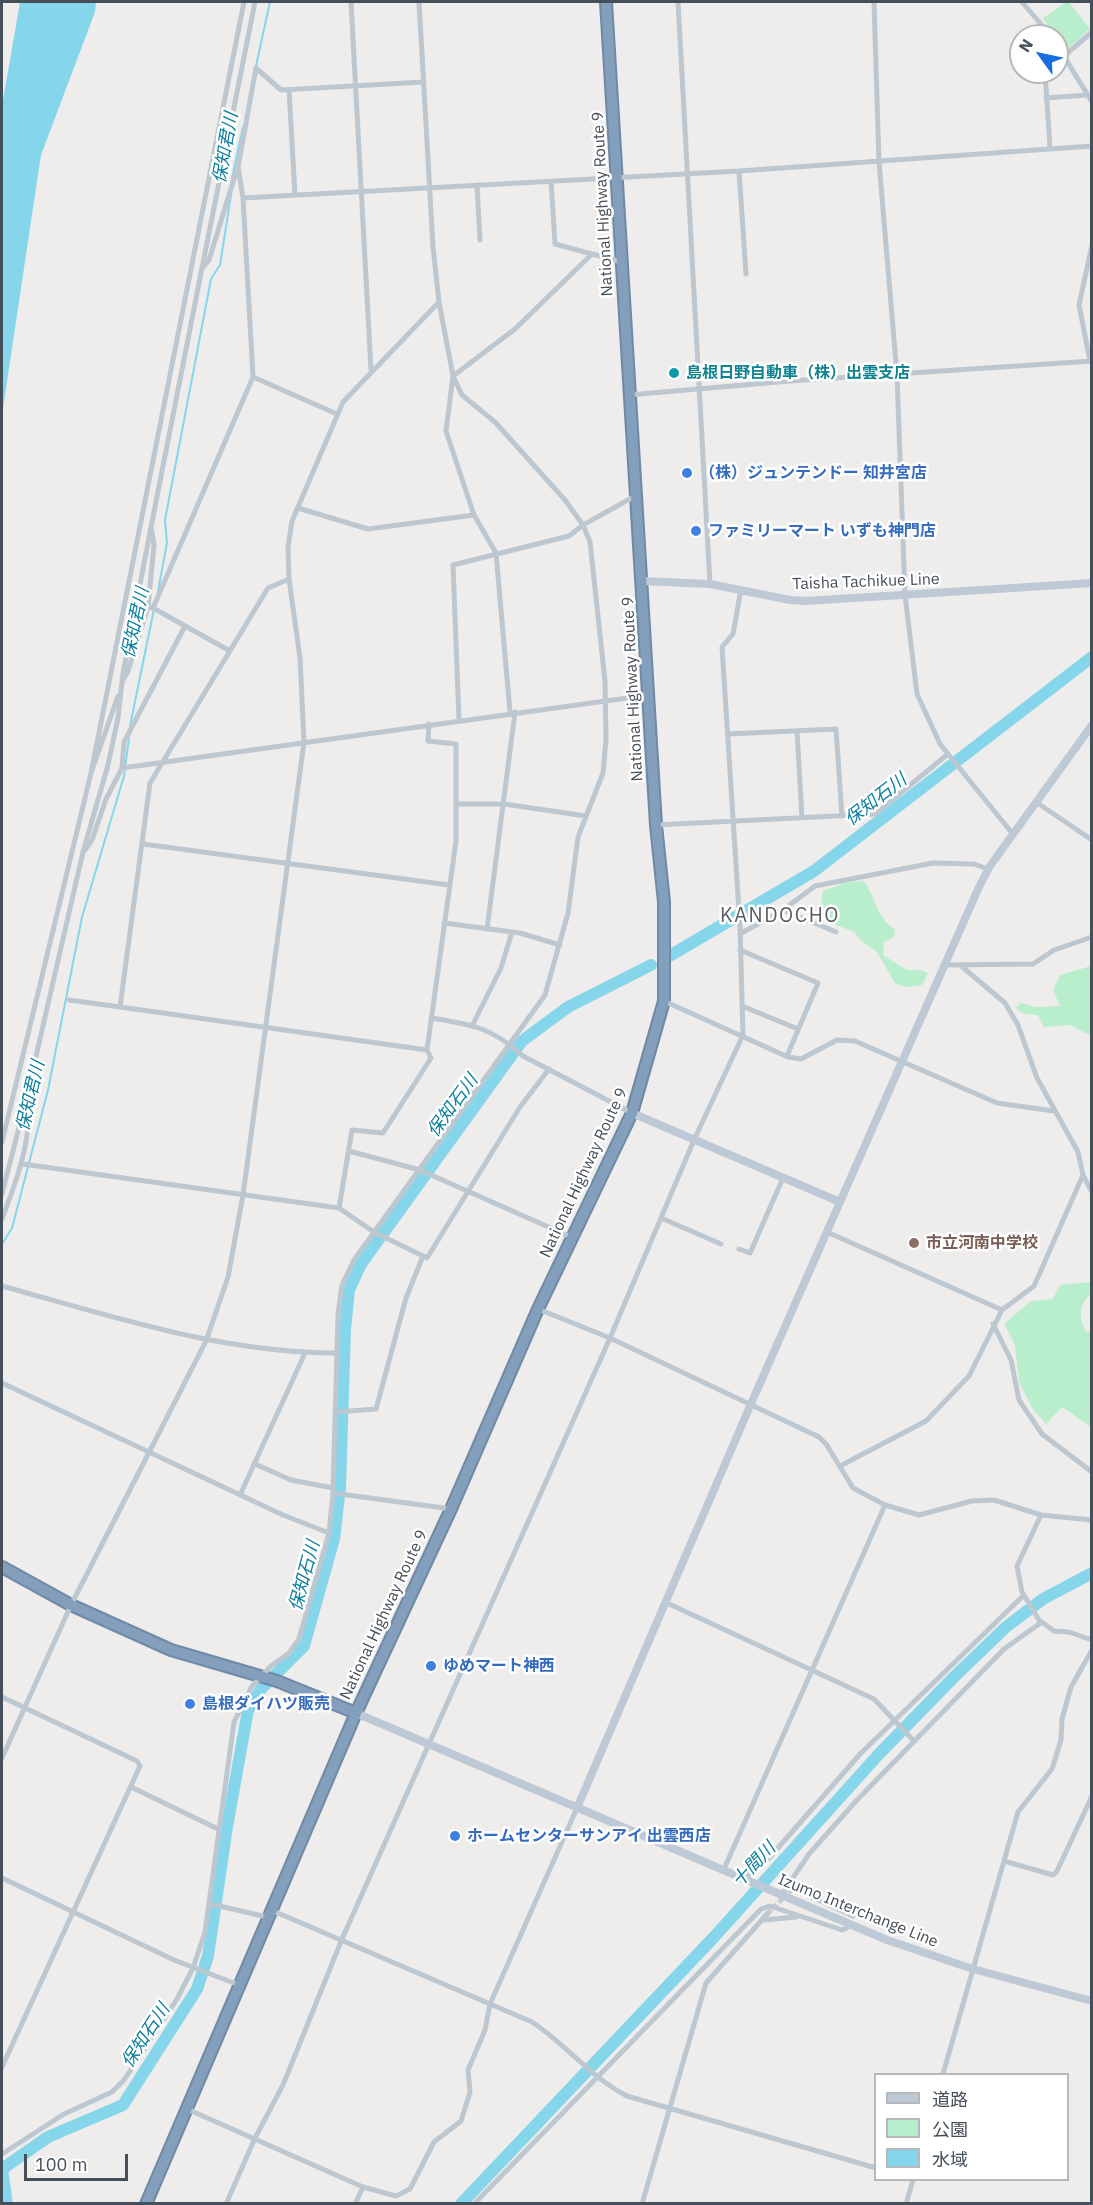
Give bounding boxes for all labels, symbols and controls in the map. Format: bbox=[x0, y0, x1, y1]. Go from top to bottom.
north arrow bbox=[1009, 24, 1069, 84]
text: N bbox=[1014, 35, 1037, 56]
water label: 保知君川 bbox=[209, 111, 243, 185]
street label: National Highway Route 9 bbox=[589, 111, 617, 297]
place label: 島根日野自動車（株）出雲支店 bbox=[686, 363, 910, 383]
marker: 島根日野自動車（株）出雲支店 bbox=[667, 366, 681, 380]
place label: （株）ジュンテンドー 知井宮店 bbox=[699, 463, 927, 483]
marker: （株）ジュンテンドー 知井宮店 bbox=[680, 466, 694, 480]
place label: ファミリーマート いずも神門店 bbox=[708, 521, 936, 541]
marker: ファミリーマート いずも神門店 bbox=[689, 524, 703, 538]
street label: Taisha Tachikue Line bbox=[792, 570, 940, 594]
water label: 保知君川 bbox=[118, 586, 154, 660]
street label: National Highway Route 9 bbox=[619, 596, 647, 782]
water label: 保知石川 bbox=[841, 769, 911, 831]
district label: KANDOCHO bbox=[720, 904, 840, 928]
water label: 保知君川 bbox=[12, 1058, 50, 1134]
water label: 保知石川 bbox=[423, 1071, 483, 1141]
street label: National Highway Route 9 bbox=[536, 1085, 632, 1261]
place label: 市立河南中学校 bbox=[926, 1233, 1038, 1253]
marker: 市立河南中学校 bbox=[907, 1236, 921, 1250]
street label: National Highway Route 9 bbox=[336, 1527, 432, 1703]
water label: 保知石川 bbox=[285, 1538, 325, 1614]
place label: ゆめマート神西 bbox=[443, 1656, 555, 1676]
marker: ゆめマート神西 bbox=[424, 1659, 438, 1673]
place label: 島根ダイハツ販売 bbox=[202, 1694, 330, 1714]
marker: 島根ダイハツ販売 bbox=[183, 1697, 197, 1711]
place label: ホームセンターサンアイ 出雲西店 bbox=[467, 1826, 711, 1846]
marker: ホームセンターサンアイ 出雲西店 bbox=[448, 1829, 462, 1843]
water label: 十間川 bbox=[728, 1838, 780, 1892]
street label: Izumo Interchange Line bbox=[775, 1870, 941, 1952]
water label: 保知石川 bbox=[117, 2000, 175, 2072]
legend bbox=[874, 2073, 1069, 2181]
text: 道路 bbox=[932, 2088, 968, 2111]
text: 公園 bbox=[932, 2118, 968, 2141]
scale bar bbox=[27, 2142, 130, 2180]
text: 水域 bbox=[932, 2148, 968, 2171]
text: 100 m bbox=[35, 2153, 87, 2176]

